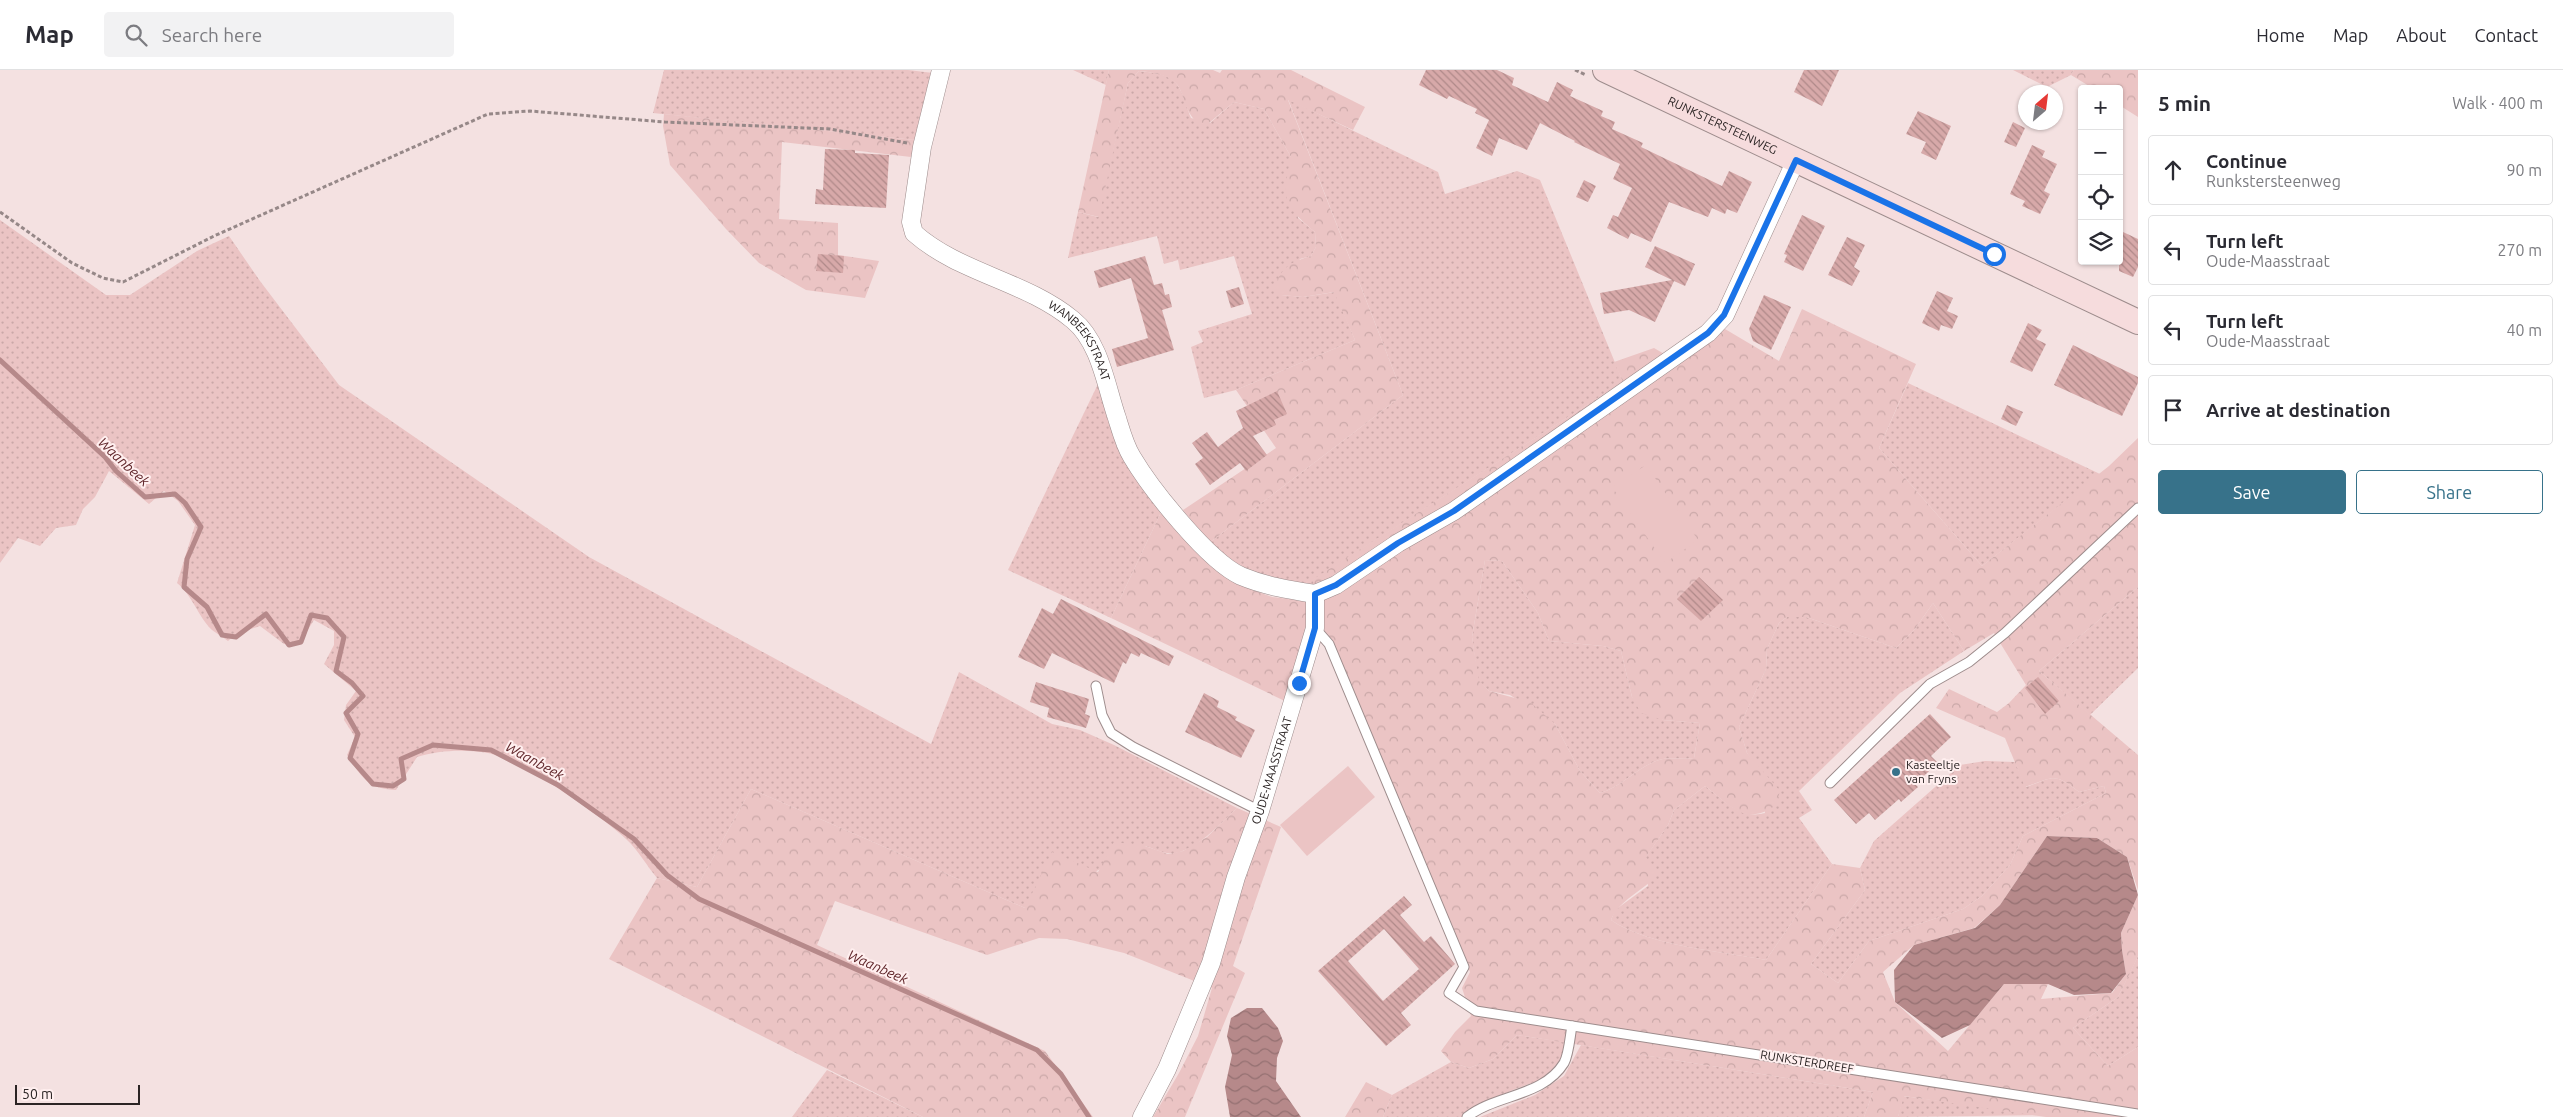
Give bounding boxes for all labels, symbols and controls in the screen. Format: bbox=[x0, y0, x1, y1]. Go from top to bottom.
search box bbox=[104, 12, 454, 57]
text: Map bbox=[25, 21, 74, 48]
icon: search bbox=[122, 21, 150, 49]
text: Search here bbox=[162, 24, 262, 46]
text: Home bbox=[2256, 25, 2305, 45]
text: Map bbox=[2333, 25, 2368, 45]
text: About bbox=[2396, 25, 2446, 45]
text: Contact bbox=[2474, 25, 2538, 45]
north arrow bbox=[2018, 85, 2063, 130]
map controls bbox=[2078, 85, 2123, 265]
button: + bbox=[2078, 85, 2123, 130]
text: 5 min bbox=[2158, 91, 2211, 115]
street label: RUNKSTERSTEENWEG bbox=[1666, 94, 1780, 157]
text: Walk · 400 m bbox=[2452, 94, 2543, 112]
button: − bbox=[2078, 130, 2123, 175]
text: Continue bbox=[2206, 150, 2287, 172]
icon: ahead bbox=[2159, 156, 2187, 184]
text: 90 m bbox=[2506, 161, 2542, 179]
text: Runkstersteenweg bbox=[2206, 172, 2341, 190]
button: locate bbox=[2078, 175, 2123, 220]
button: layers bbox=[2078, 220, 2123, 265]
text: Turn left bbox=[2206, 230, 2284, 252]
icon: left bbox=[2159, 236, 2187, 264]
text: 270 m bbox=[2497, 241, 2542, 259]
route start bbox=[1983, 243, 2006, 266]
text: Oude-Maasstraat bbox=[2206, 252, 2330, 270]
street label: WANBEEKSTRAAT bbox=[1046, 298, 1113, 383]
text: Turn left bbox=[2206, 310, 2284, 332]
icon: left bbox=[2159, 316, 2187, 344]
text: 40 m bbox=[2506, 321, 2542, 339]
text: Oude-Maasstraat bbox=[2206, 332, 2330, 350]
icon: arrive bbox=[2159, 396, 2187, 424]
text: Arrive at destination bbox=[2206, 399, 2391, 421]
water label: Waanbeek bbox=[95, 434, 153, 490]
button: Save bbox=[2158, 470, 2346, 514]
button: Share bbox=[2356, 470, 2543, 514]
route end bbox=[1288, 672, 1311, 695]
street label: OUDE-MAASSTRAAT bbox=[1249, 715, 1294, 826]
water label: Waanbeek bbox=[503, 738, 568, 784]
place label: Kasteeltje van Fryns bbox=[1906, 758, 1960, 785]
marker: Kasteeltje van Fryns bbox=[1890, 766, 1902, 778]
water label: Waanbeek bbox=[845, 947, 911, 988]
street label: RUNKSTERDREEF bbox=[1759, 1048, 1855, 1075]
scale bar bbox=[15, 1082, 140, 1105]
text: 50 m bbox=[22, 1086, 53, 1102]

